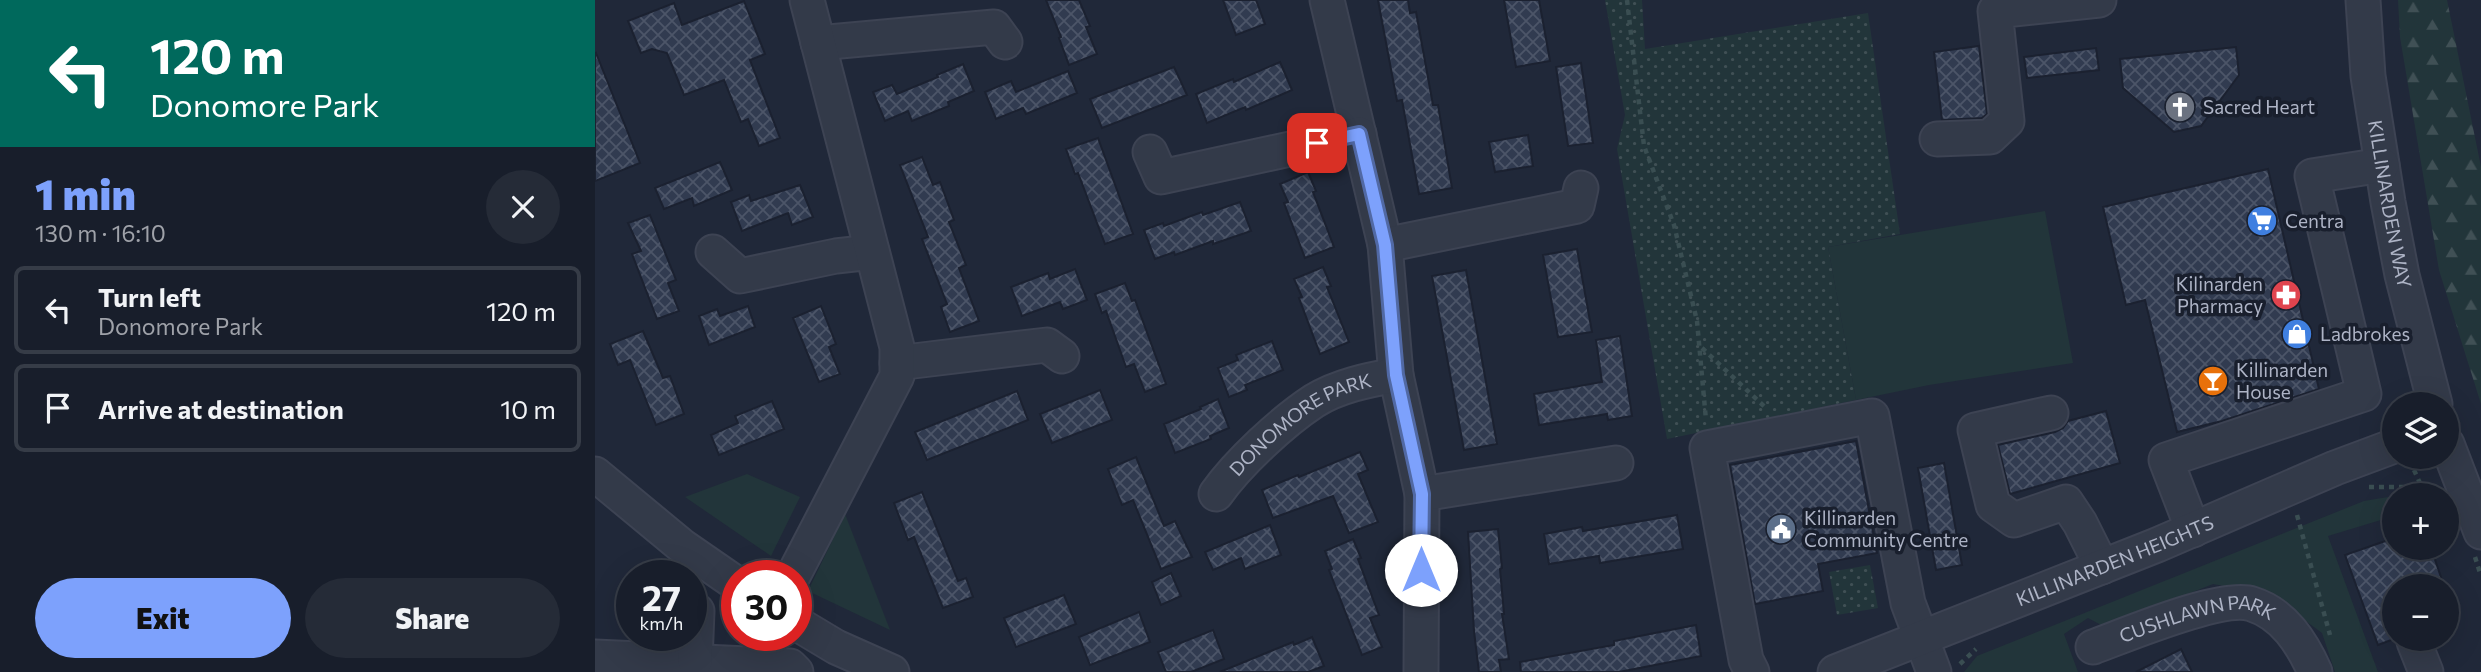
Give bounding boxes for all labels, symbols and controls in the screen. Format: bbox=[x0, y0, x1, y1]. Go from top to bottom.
text: 120 m bbox=[150, 24, 284, 84]
icon: left bbox=[35, 28, 126, 119]
text: Donomore Park bbox=[150, 84, 379, 124]
church icon: Sacred Heart bbox=[2163, 90, 2197, 124]
place label: Sacred Heart bbox=[2203, 95, 2315, 118]
pin bbox=[1287, 113, 1347, 173]
street label: KILLINARDEN WAY bbox=[2364, 118, 2417, 290]
icon: arrive bbox=[1298, 124, 1336, 162]
text: 1 min bbox=[35, 167, 136, 219]
button: close bbox=[486, 170, 560, 244]
supermarket icon: Centra bbox=[2245, 204, 2279, 238]
place label: Centra bbox=[2285, 209, 2344, 232]
text: 130 m · 16:10 bbox=[35, 219, 166, 247]
place label: Kilinarden Pharmacy bbox=[2176, 272, 2263, 317]
pharmacy icon: Kilinarden Pharmacy bbox=[2269, 278, 2303, 312]
text: Turn left bbox=[98, 281, 201, 312]
icon: left bbox=[39, 291, 77, 329]
text: 120 m bbox=[486, 295, 556, 326]
text: Donomore Park bbox=[98, 312, 263, 340]
shop icon: Ladbrokes bbox=[2280, 317, 2314, 351]
place label: Ladbrokes bbox=[2320, 322, 2410, 345]
place label: Killinarden House bbox=[2236, 358, 2328, 403]
bar icon: Killinarden House bbox=[2196, 364, 2230, 398]
street label: DONOMORE PARK bbox=[1224, 368, 1374, 480]
icon: arrive bbox=[39, 389, 77, 427]
map controls bbox=[2382, 392, 2459, 651]
button: layers bbox=[2382, 392, 2459, 469]
text: Arrive at destination bbox=[98, 393, 344, 424]
text: 10 m bbox=[500, 393, 556, 424]
button: + bbox=[2382, 483, 2459, 560]
place label: Killinarden Community Centre bbox=[1804, 506, 1968, 551]
street label: KILLINARDEN HEIGHTS bbox=[2012, 510, 2217, 610]
public building icon: Killinarden Community Centre bbox=[1764, 512, 1798, 546]
position arrow bbox=[1384, 533, 1458, 607]
speed limit sign: 30 bbox=[721, 560, 812, 651]
button: − bbox=[2382, 574, 2459, 651]
text: 27 bbox=[642, 575, 681, 618]
button: Exit bbox=[35, 578, 291, 658]
button: Share bbox=[305, 578, 560, 658]
street label: CUSHLAWN PARK bbox=[2116, 590, 2281, 647]
text: km/h bbox=[640, 612, 683, 634]

